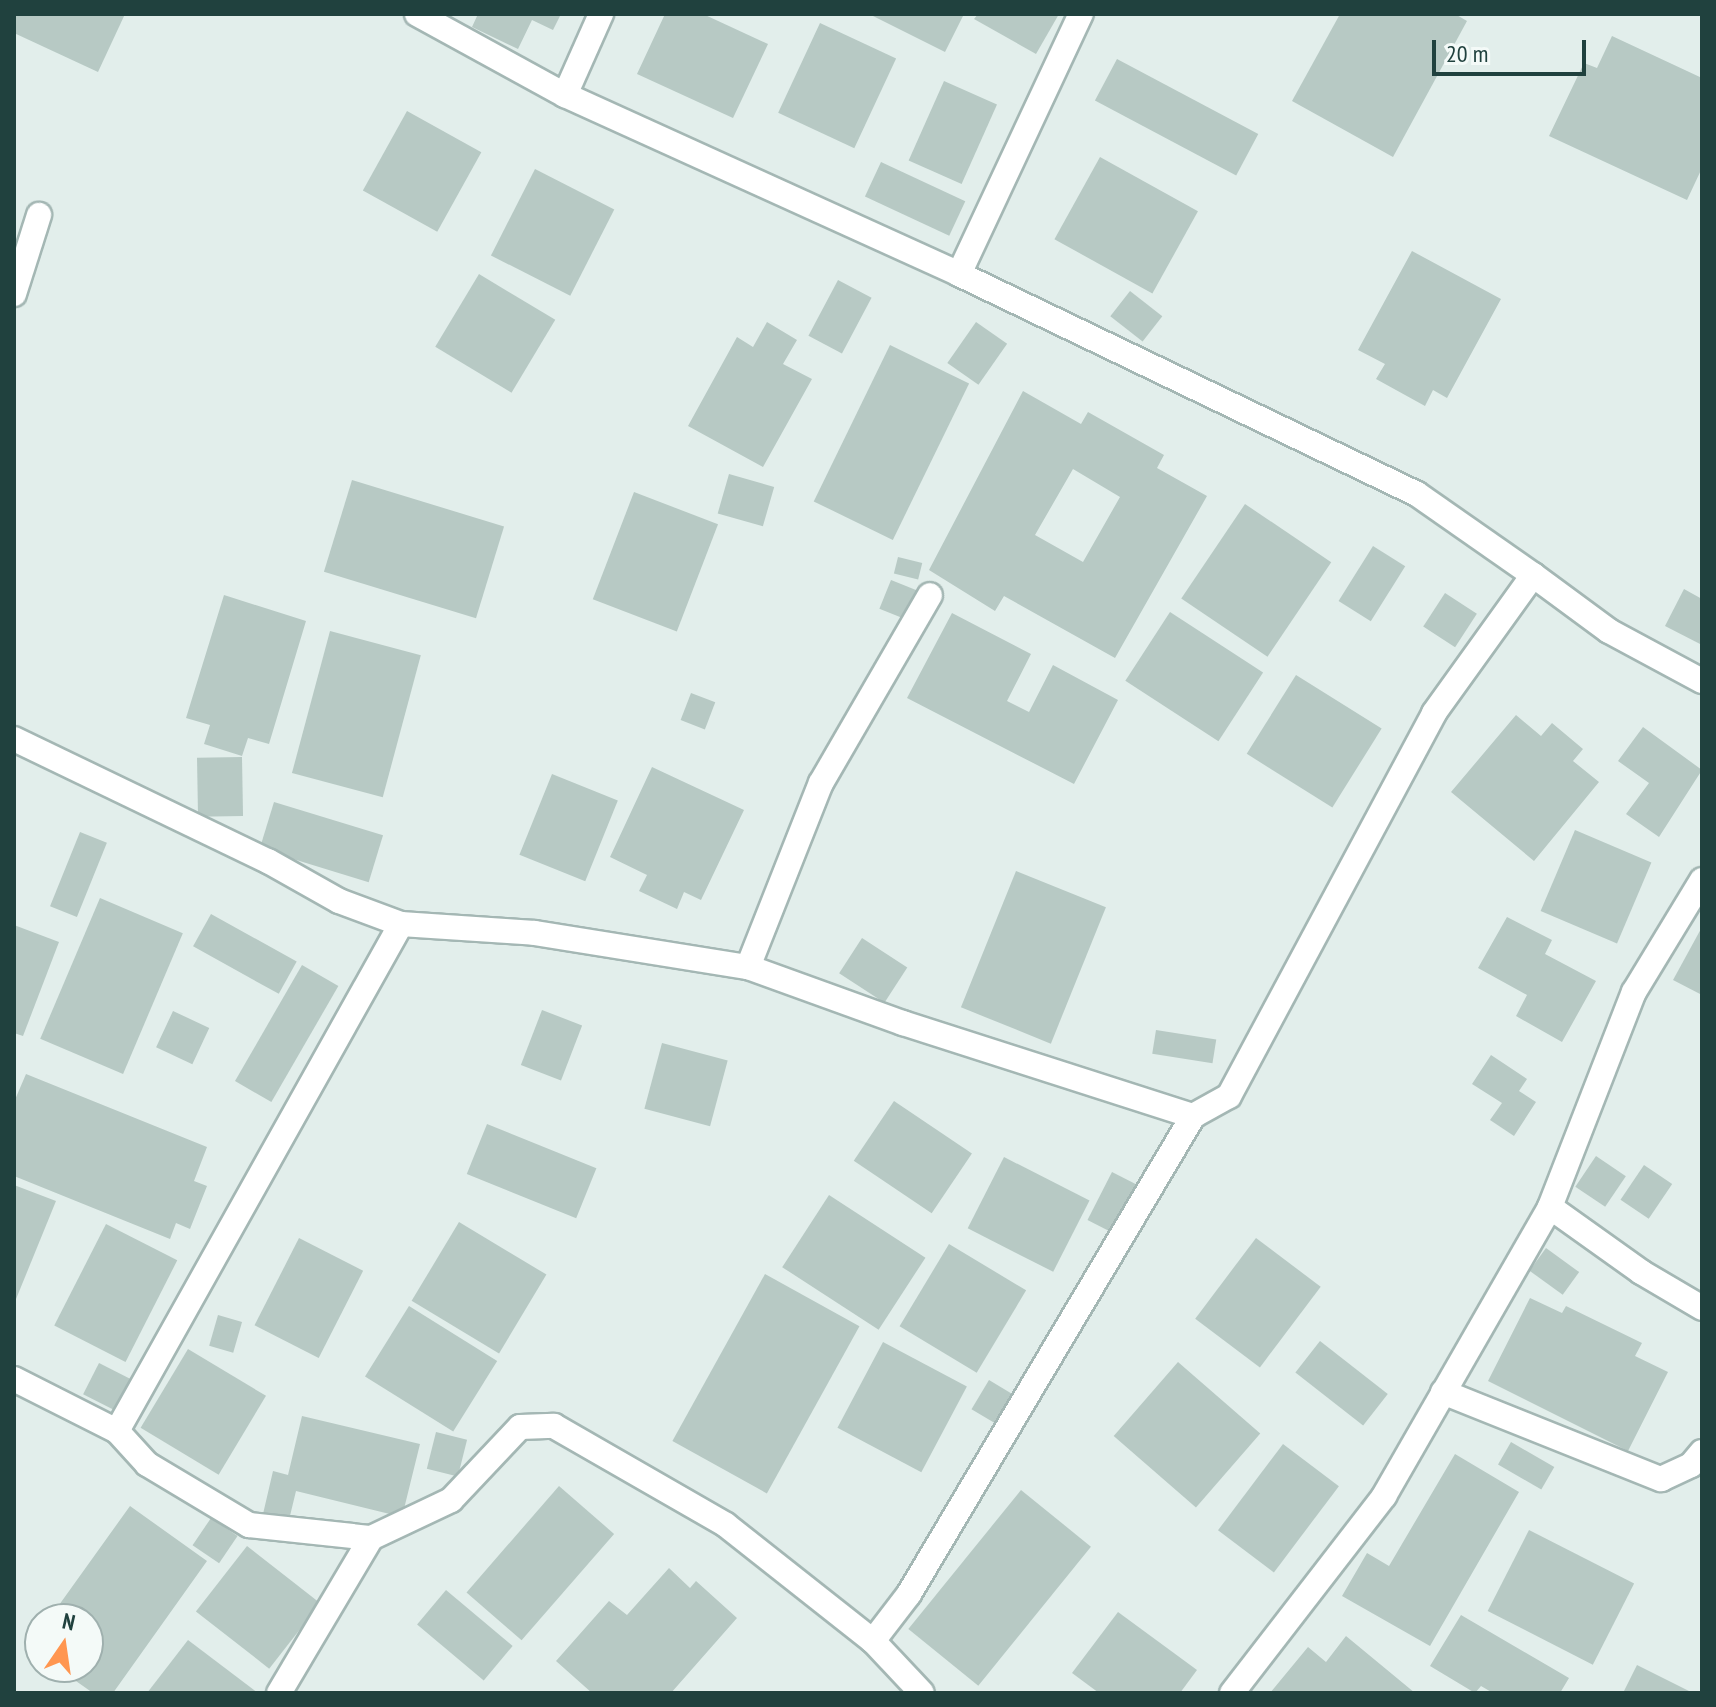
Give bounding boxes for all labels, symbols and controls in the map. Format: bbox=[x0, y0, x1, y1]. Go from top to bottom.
scale bar bbox=[1436, 24, 1590, 74]
text: 20 m bbox=[1446, 38, 1488, 69]
north arrow bbox=[24, 1603, 104, 1683]
text: N bbox=[60, 1607, 78, 1637]

